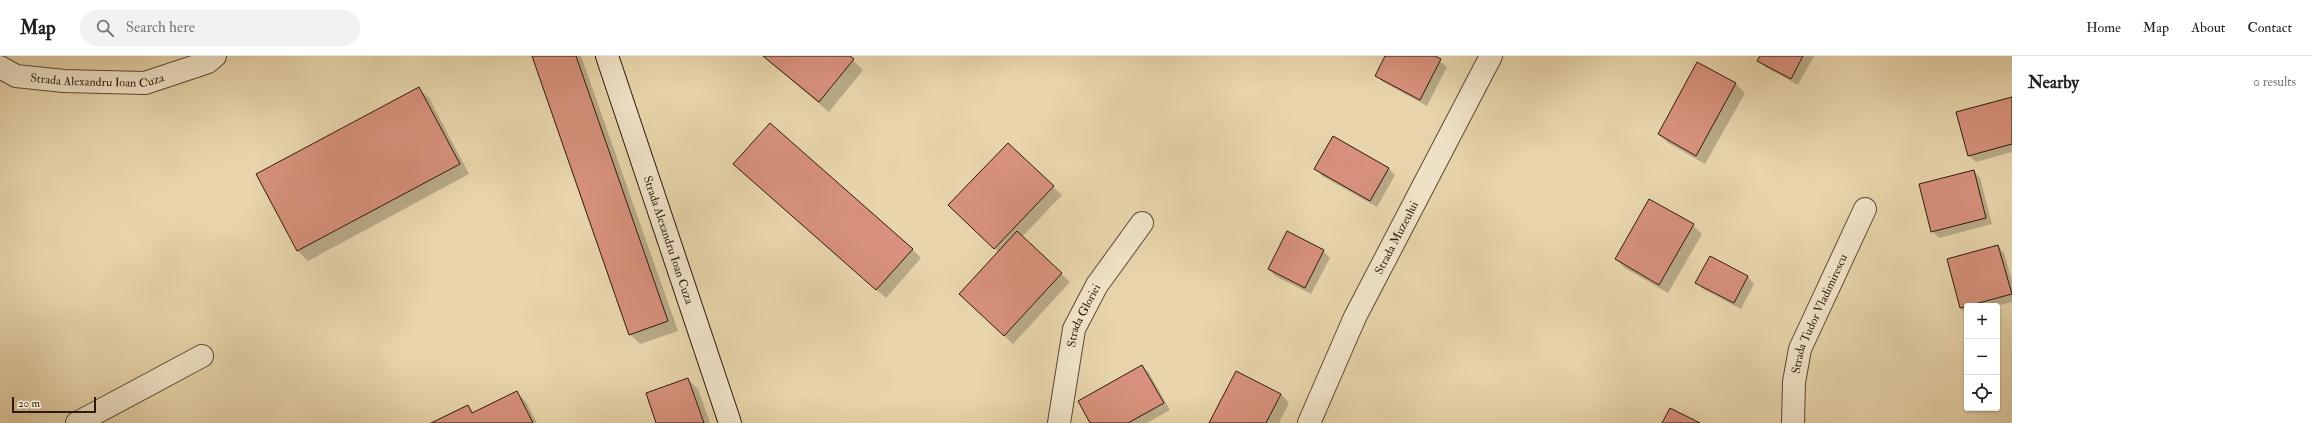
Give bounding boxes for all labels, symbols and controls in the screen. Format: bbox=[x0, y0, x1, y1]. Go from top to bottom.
search box bbox=[80, 10, 360, 46]
text: Map bbox=[20, 16, 56, 40]
icon: search bbox=[94, 17, 116, 39]
text: Search here bbox=[126, 18, 195, 37]
text: Home bbox=[2086, 19, 2121, 36]
text: Map bbox=[2143, 19, 2169, 36]
text: About bbox=[2191, 19, 2225, 36]
text: Contact bbox=[2247, 19, 2292, 36]
street label: Strada Alexandru Ioan Cuza bbox=[30, 69, 167, 91]
text: Nearby bbox=[2028, 72, 2079, 93]
text: 0 results bbox=[2253, 74, 2296, 90]
street label: Strada Alexandru Ioan Cuza bbox=[640, 174, 697, 307]
street label: Strada Muzeului bbox=[1371, 199, 1422, 277]
street label: Strada Tudor Vladimirescu bbox=[1788, 252, 1851, 375]
street label: Strada Gloriei bbox=[1064, 281, 1104, 348]
map controls bbox=[1964, 303, 2000, 411]
button: + bbox=[1964, 303, 2000, 339]
button: − bbox=[1964, 339, 2000, 375]
button: locate bbox=[1964, 375, 2000, 411]
scale bar bbox=[12, 395, 96, 414]
text: 20 m bbox=[18, 397, 40, 410]

